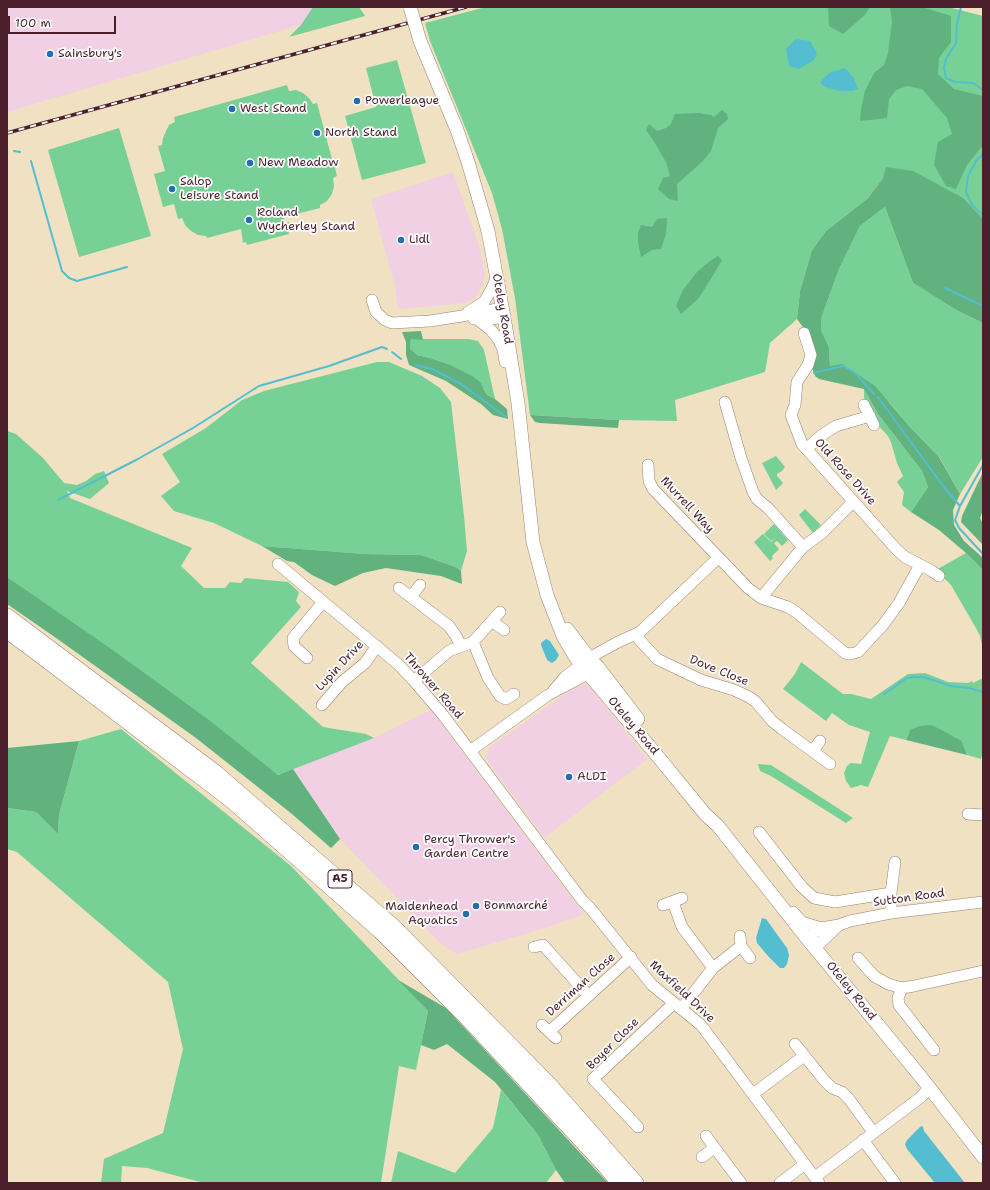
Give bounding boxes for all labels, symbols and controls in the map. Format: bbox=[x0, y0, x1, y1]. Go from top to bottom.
scale bar bbox=[10, 8, 118, 34]
text: 100 m bbox=[15, 15, 51, 31]
place label: Sainsbury's bbox=[58, 47, 122, 61]
marker: Sainsbury's bbox=[45, 49, 55, 59]
place label: Powerleague bbox=[365, 94, 439, 108]
marker: Powerleague bbox=[352, 96, 362, 106]
place label: West Stand bbox=[240, 102, 307, 116]
marker: West Stand bbox=[227, 104, 237, 114]
place label: North Stand bbox=[325, 126, 397, 140]
marker: North Stand bbox=[312, 128, 322, 138]
place label: New Meadow bbox=[258, 156, 339, 170]
marker: New Meadow bbox=[245, 158, 255, 168]
place label: Salop Leisure Stand bbox=[180, 175, 258, 203]
marker: Salop Leisure Stand bbox=[167, 184, 177, 194]
place label: Roland Wycherley Stand bbox=[257, 206, 355, 234]
marker: Roland Wycherley Stand bbox=[244, 215, 254, 225]
place label: Lidl bbox=[409, 233, 430, 247]
marker: Lidl bbox=[396, 235, 406, 245]
street label: Oteley Road bbox=[489, 273, 515, 345]
street label: Old Rose Drive bbox=[811, 436, 879, 508]
street label: Murrell Way bbox=[657, 474, 717, 536]
street label: Lupin Drive bbox=[313, 638, 367, 694]
street label: Thrower Road bbox=[400, 650, 466, 722]
street label: Dove Close bbox=[687, 653, 751, 689]
street label: Oteley Road bbox=[604, 694, 662, 758]
place label: ALDI bbox=[577, 770, 606, 784]
marker: ALDI bbox=[564, 772, 574, 782]
place label: Percy Thrower's Garden Centre bbox=[424, 833, 516, 861]
marker: Percy Thrower's Garden Centre bbox=[411, 842, 421, 852]
road number: A5 bbox=[328, 870, 352, 888]
street label: Sutton Road bbox=[872, 886, 946, 910]
place label: Bonmarché bbox=[484, 899, 548, 913]
place label: Maidenhead Aquatics bbox=[385, 900, 458, 928]
marker: Bonmarché bbox=[471, 901, 481, 911]
marker: Maidenhead Aquatics bbox=[461, 909, 471, 919]
street label: Derriman Close bbox=[544, 950, 618, 1020]
street label: Maxfield Drive bbox=[646, 958, 718, 1026]
street label: Oteley Road bbox=[823, 959, 879, 1023]
street label: Boyer Close bbox=[584, 1015, 642, 1073]

